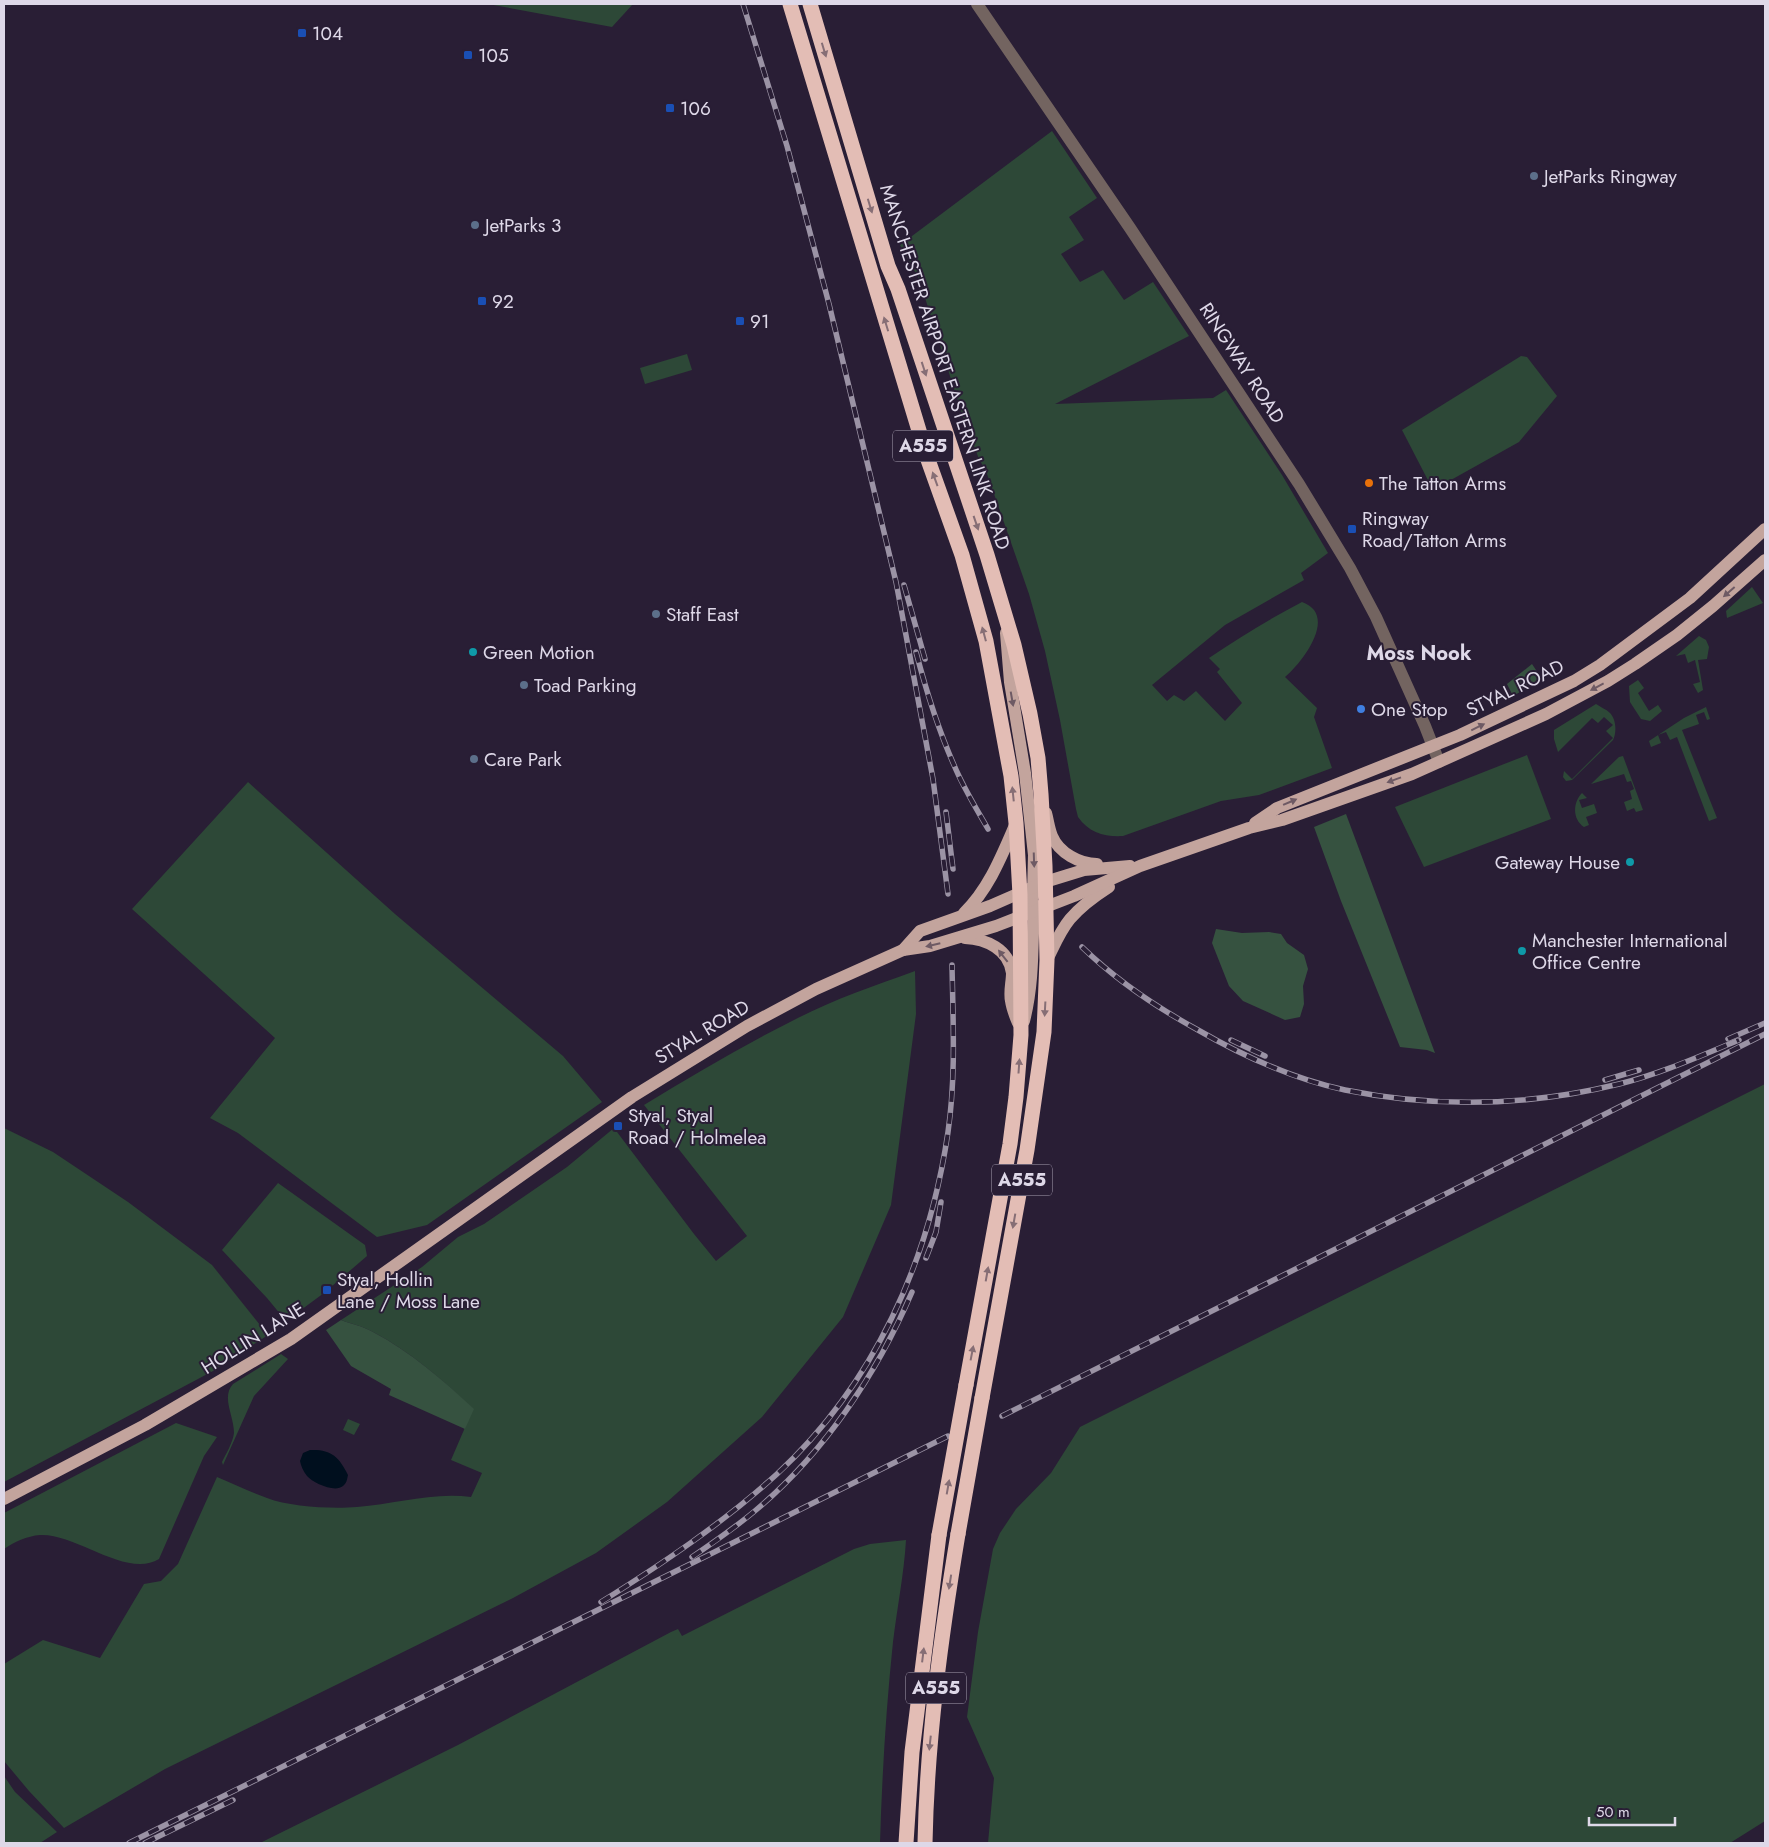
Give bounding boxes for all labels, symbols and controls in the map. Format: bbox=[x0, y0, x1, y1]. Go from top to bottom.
place label: 104 bbox=[312, 20, 343, 47]
marker: 104 bbox=[296, 27, 308, 39]
place label: 105 bbox=[478, 42, 509, 69]
one-way arrow bbox=[820, 43, 828, 58]
marker: 105 bbox=[462, 49, 474, 61]
place label: 106 bbox=[680, 95, 711, 122]
marker: 106 bbox=[664, 102, 676, 114]
place label: JetParks Ringway bbox=[1541, 163, 1677, 190]
marker: JetParks Ringway bbox=[1528, 170, 1540, 182]
street label: MANCHESTER AIRPORT EASTERN LINK ROAD bbox=[873, 181, 1017, 553]
one-way arrow bbox=[867, 199, 875, 214]
place label: JetParks 3 bbox=[482, 212, 562, 239]
marker: JetParks 3 bbox=[469, 219, 481, 231]
place label: 92 bbox=[492, 288, 514, 315]
marker: 92 bbox=[476, 295, 488, 307]
street label: RINGWAY ROAD bbox=[1193, 297, 1291, 429]
place label: 91 bbox=[750, 308, 770, 335]
marker: 91 bbox=[734, 315, 746, 327]
one-way arrow bbox=[881, 316, 889, 331]
one-way arrow bbox=[921, 362, 929, 377]
road number: A555 bbox=[893, 431, 953, 462]
place label: The Tatton Arms bbox=[1379, 470, 1506, 497]
one-way arrow bbox=[931, 471, 939, 486]
marker: The Tatton Arms bbox=[1363, 477, 1375, 489]
place label: Ringway Road/Tatton Arms bbox=[1362, 505, 1507, 554]
one-way arrow bbox=[972, 516, 980, 531]
marker: Ringway Road/Tatton Arms bbox=[1346, 523, 1358, 535]
one-way arrow bbox=[1722, 587, 1735, 598]
place label: Staff East bbox=[666, 601, 739, 628]
marker: Staff East bbox=[650, 608, 662, 620]
one-way arrow bbox=[980, 626, 988, 641]
place label: Green Motion bbox=[483, 639, 595, 666]
district label: Moss Nook bbox=[1367, 639, 1472, 668]
marker: Green Motion bbox=[467, 646, 479, 658]
street label: STYAL ROAD bbox=[1461, 653, 1569, 723]
place label: Toad Parking bbox=[534, 672, 637, 699]
marker: Toad Parking bbox=[518, 679, 530, 691]
one-way arrow bbox=[1590, 683, 1604, 691]
one-way arrow bbox=[1009, 691, 1017, 707]
place label: One Stop bbox=[1371, 696, 1448, 723]
marker: One Stop bbox=[1355, 703, 1367, 715]
one-way arrow bbox=[1471, 722, 1485, 730]
place label: Care Park bbox=[484, 746, 562, 773]
marker: Care Park bbox=[468, 753, 480, 765]
one-way arrow bbox=[1386, 776, 1401, 784]
one-way arrow bbox=[1009, 785, 1017, 801]
one-way arrow bbox=[1283, 798, 1298, 806]
place label: Gateway House bbox=[1495, 849, 1620, 876]
one-way arrow bbox=[1030, 852, 1038, 868]
marker: Gateway House bbox=[1624, 856, 1636, 868]
place label: Manchester International Office Centre bbox=[1532, 927, 1728, 976]
one-way arrow bbox=[925, 941, 940, 949]
marker: Manchester International Office Centre bbox=[1516, 945, 1528, 957]
one-way arrow bbox=[998, 949, 1009, 962]
street label: STYAL ROAD bbox=[650, 993, 754, 1071]
one-way arrow bbox=[1041, 1001, 1049, 1017]
one-way arrow bbox=[1015, 1058, 1023, 1074]
place label: Styal, Styal Road / Holmelea bbox=[628, 1102, 766, 1151]
marker: Styal, Styal Road / Holmelea bbox=[612, 1120, 624, 1132]
road number: A555 bbox=[992, 1164, 1052, 1196]
one-way arrow bbox=[1010, 1214, 1018, 1230]
one-way arrow bbox=[983, 1265, 991, 1281]
place label: Styal, Hollin Lane / Moss Lane bbox=[337, 1266, 480, 1315]
marker: Styal, Hollin Lane / Moss Lane bbox=[321, 1284, 333, 1296]
street label: HOLLIN LANE bbox=[196, 1295, 310, 1381]
one-way arrow bbox=[968, 1346, 976, 1361]
one-way arrow bbox=[944, 1479, 952, 1495]
one-way arrow bbox=[946, 1574, 954, 1590]
one-way arrow bbox=[919, 1647, 927, 1663]
road number: A555 bbox=[906, 1672, 966, 1704]
one-way arrow bbox=[926, 1735, 934, 1751]
scale bar bbox=[1589, 1794, 1675, 1826]
text: 50 m bbox=[1596, 1801, 1630, 1823]

